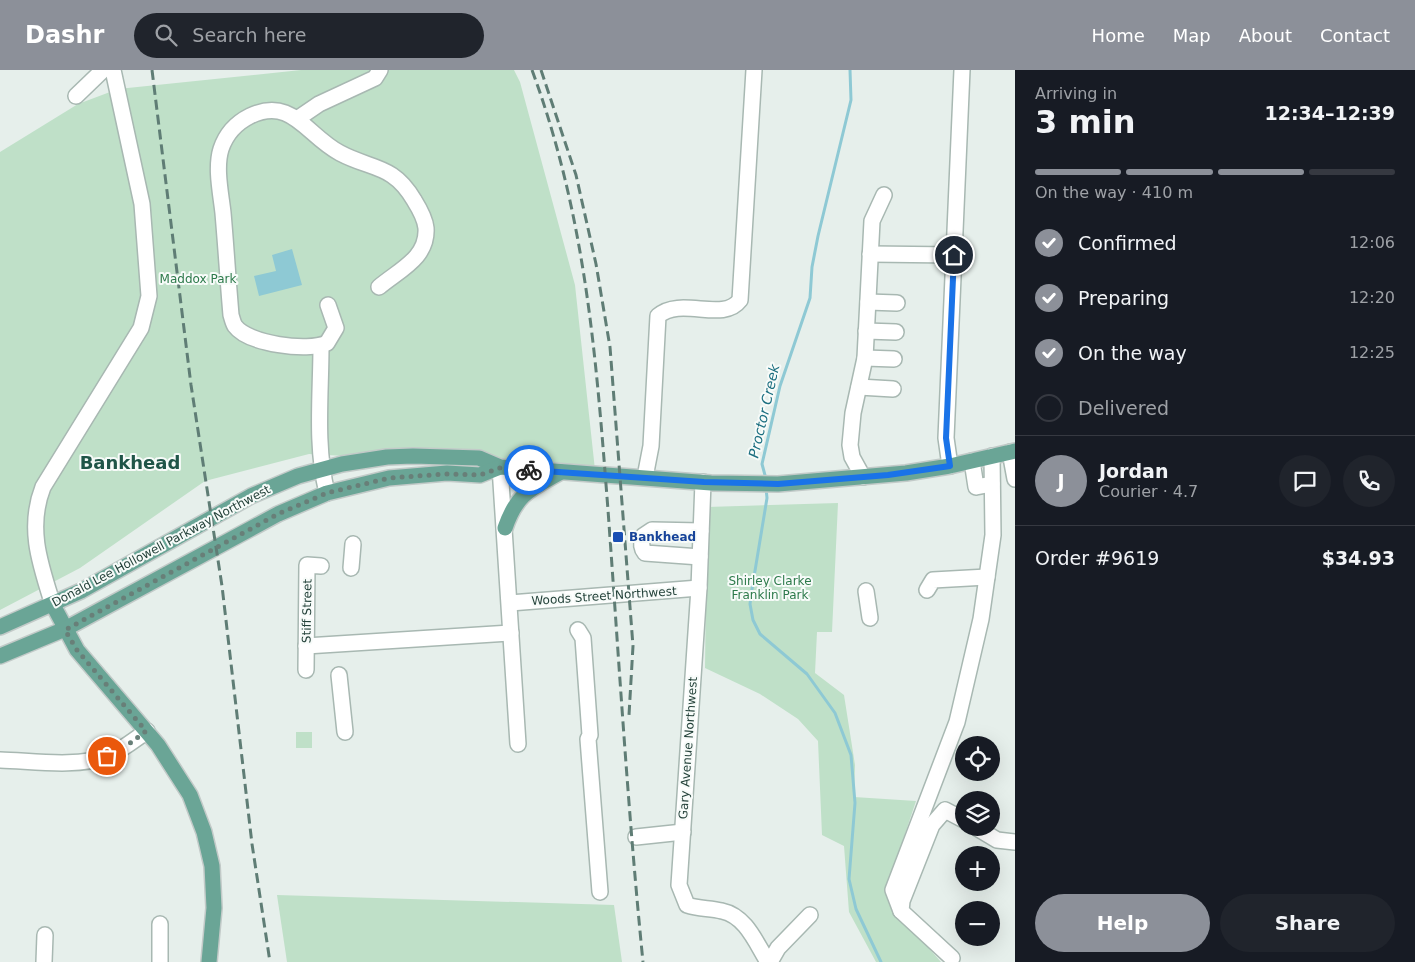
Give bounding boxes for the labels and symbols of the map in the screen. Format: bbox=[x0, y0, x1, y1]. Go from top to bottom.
pin bbox=[933, 234, 975, 276]
park label: Maddox Park bbox=[160, 272, 236, 286]
water label: Proctor Creek bbox=[745, 362, 783, 459]
courier bbox=[504, 445, 554, 495]
district label: Bankhead bbox=[80, 452, 180, 473]
street label: Donald Lee Hollowell Parkway Northwest bbox=[49, 482, 273, 610]
marker: Bankhead bbox=[611, 530, 625, 544]
place label: Bankhead bbox=[629, 530, 696, 544]
park label: Shirley Clarke Franklin Park bbox=[728, 574, 812, 602]
street label: Stiff Street bbox=[299, 578, 315, 643]
street label: Woods Street Northwest bbox=[531, 584, 677, 608]
street label: Gary Avenue Northwest bbox=[676, 676, 700, 820]
pin bbox=[86, 735, 128, 777]

